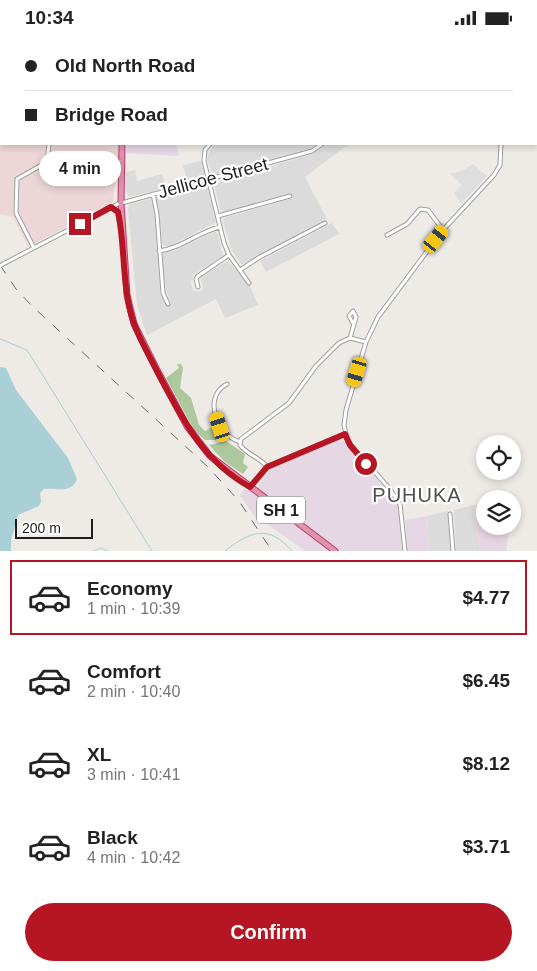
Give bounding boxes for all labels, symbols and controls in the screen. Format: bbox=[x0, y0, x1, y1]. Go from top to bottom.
text: 10:34 bbox=[25, 7, 74, 28]
text: Old North Road bbox=[55, 55, 195, 76]
text: Bridge Road bbox=[55, 104, 168, 125]
callout: 4 min bbox=[39, 151, 121, 187]
street label: Jellicoe Street bbox=[156, 154, 270, 202]
text: 4 min bbox=[59, 160, 101, 177]
route end bbox=[69, 213, 91, 235]
car bbox=[420, 223, 451, 255]
car bbox=[345, 355, 368, 389]
car bbox=[208, 410, 231, 444]
map controls bbox=[476, 435, 521, 535]
button: locate bbox=[476, 435, 521, 480]
route start bbox=[355, 453, 377, 475]
district label: PUHUKA bbox=[372, 484, 462, 506]
button: layers bbox=[476, 490, 521, 535]
road number: SH 1 bbox=[257, 497, 305, 523]
scale bar bbox=[15, 516, 92, 539]
text: 200 m bbox=[22, 520, 61, 536]
icon: car bbox=[27, 575, 72, 620]
text: Economy bbox=[87, 578, 173, 599]
text: $4.77 bbox=[462, 587, 510, 608]
text: 1 min · 10:39 bbox=[87, 600, 180, 617]
icon: car bbox=[27, 658, 72, 703]
text: Comfort bbox=[87, 661, 161, 682]
text: $6.45 bbox=[462, 670, 510, 691]
text: 2 min · 10:40 bbox=[87, 683, 180, 700]
icon: car bbox=[27, 741, 72, 786]
text: XL bbox=[87, 744, 111, 765]
text: $8.12 bbox=[462, 753, 510, 774]
text: 3 min · 10:41 bbox=[87, 766, 180, 783]
icon: car bbox=[27, 824, 72, 869]
text: Black bbox=[87, 827, 138, 848]
text: $3.71 bbox=[462, 836, 510, 857]
text: 4 min · 10:42 bbox=[87, 849, 180, 866]
button: Confirm bbox=[25, 903, 512, 961]

